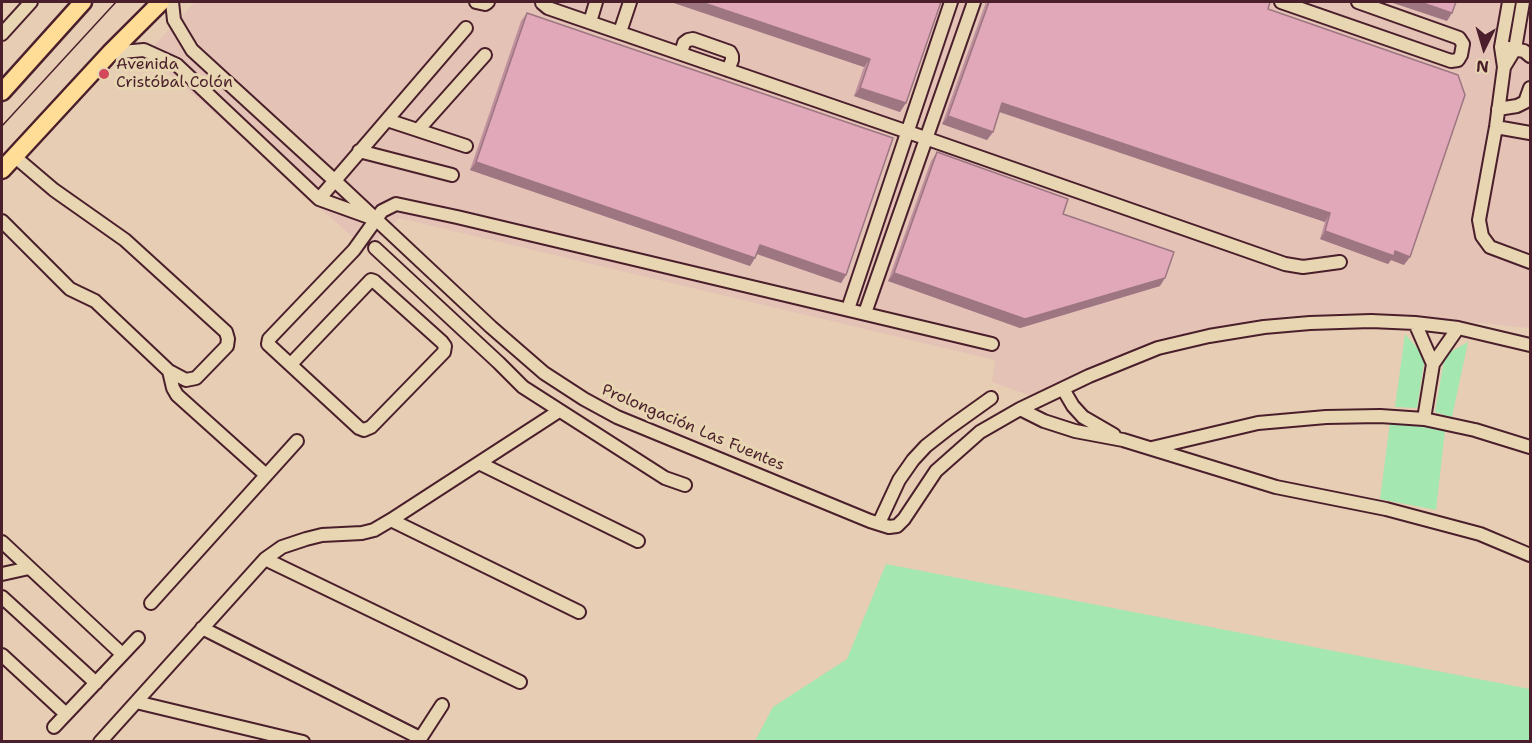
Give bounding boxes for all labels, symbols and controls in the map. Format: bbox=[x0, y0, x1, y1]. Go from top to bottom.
north arrow bbox=[1454, 18, 1514, 78]
place label: Avenida Cristóbal Colón bbox=[116, 55, 233, 93]
text: N bbox=[1475, 55, 1490, 77]
marker: Avenida Cristóbal Colón bbox=[97, 67, 111, 81]
street label: Prolongación Las Fuentes bbox=[599, 381, 787, 475]

